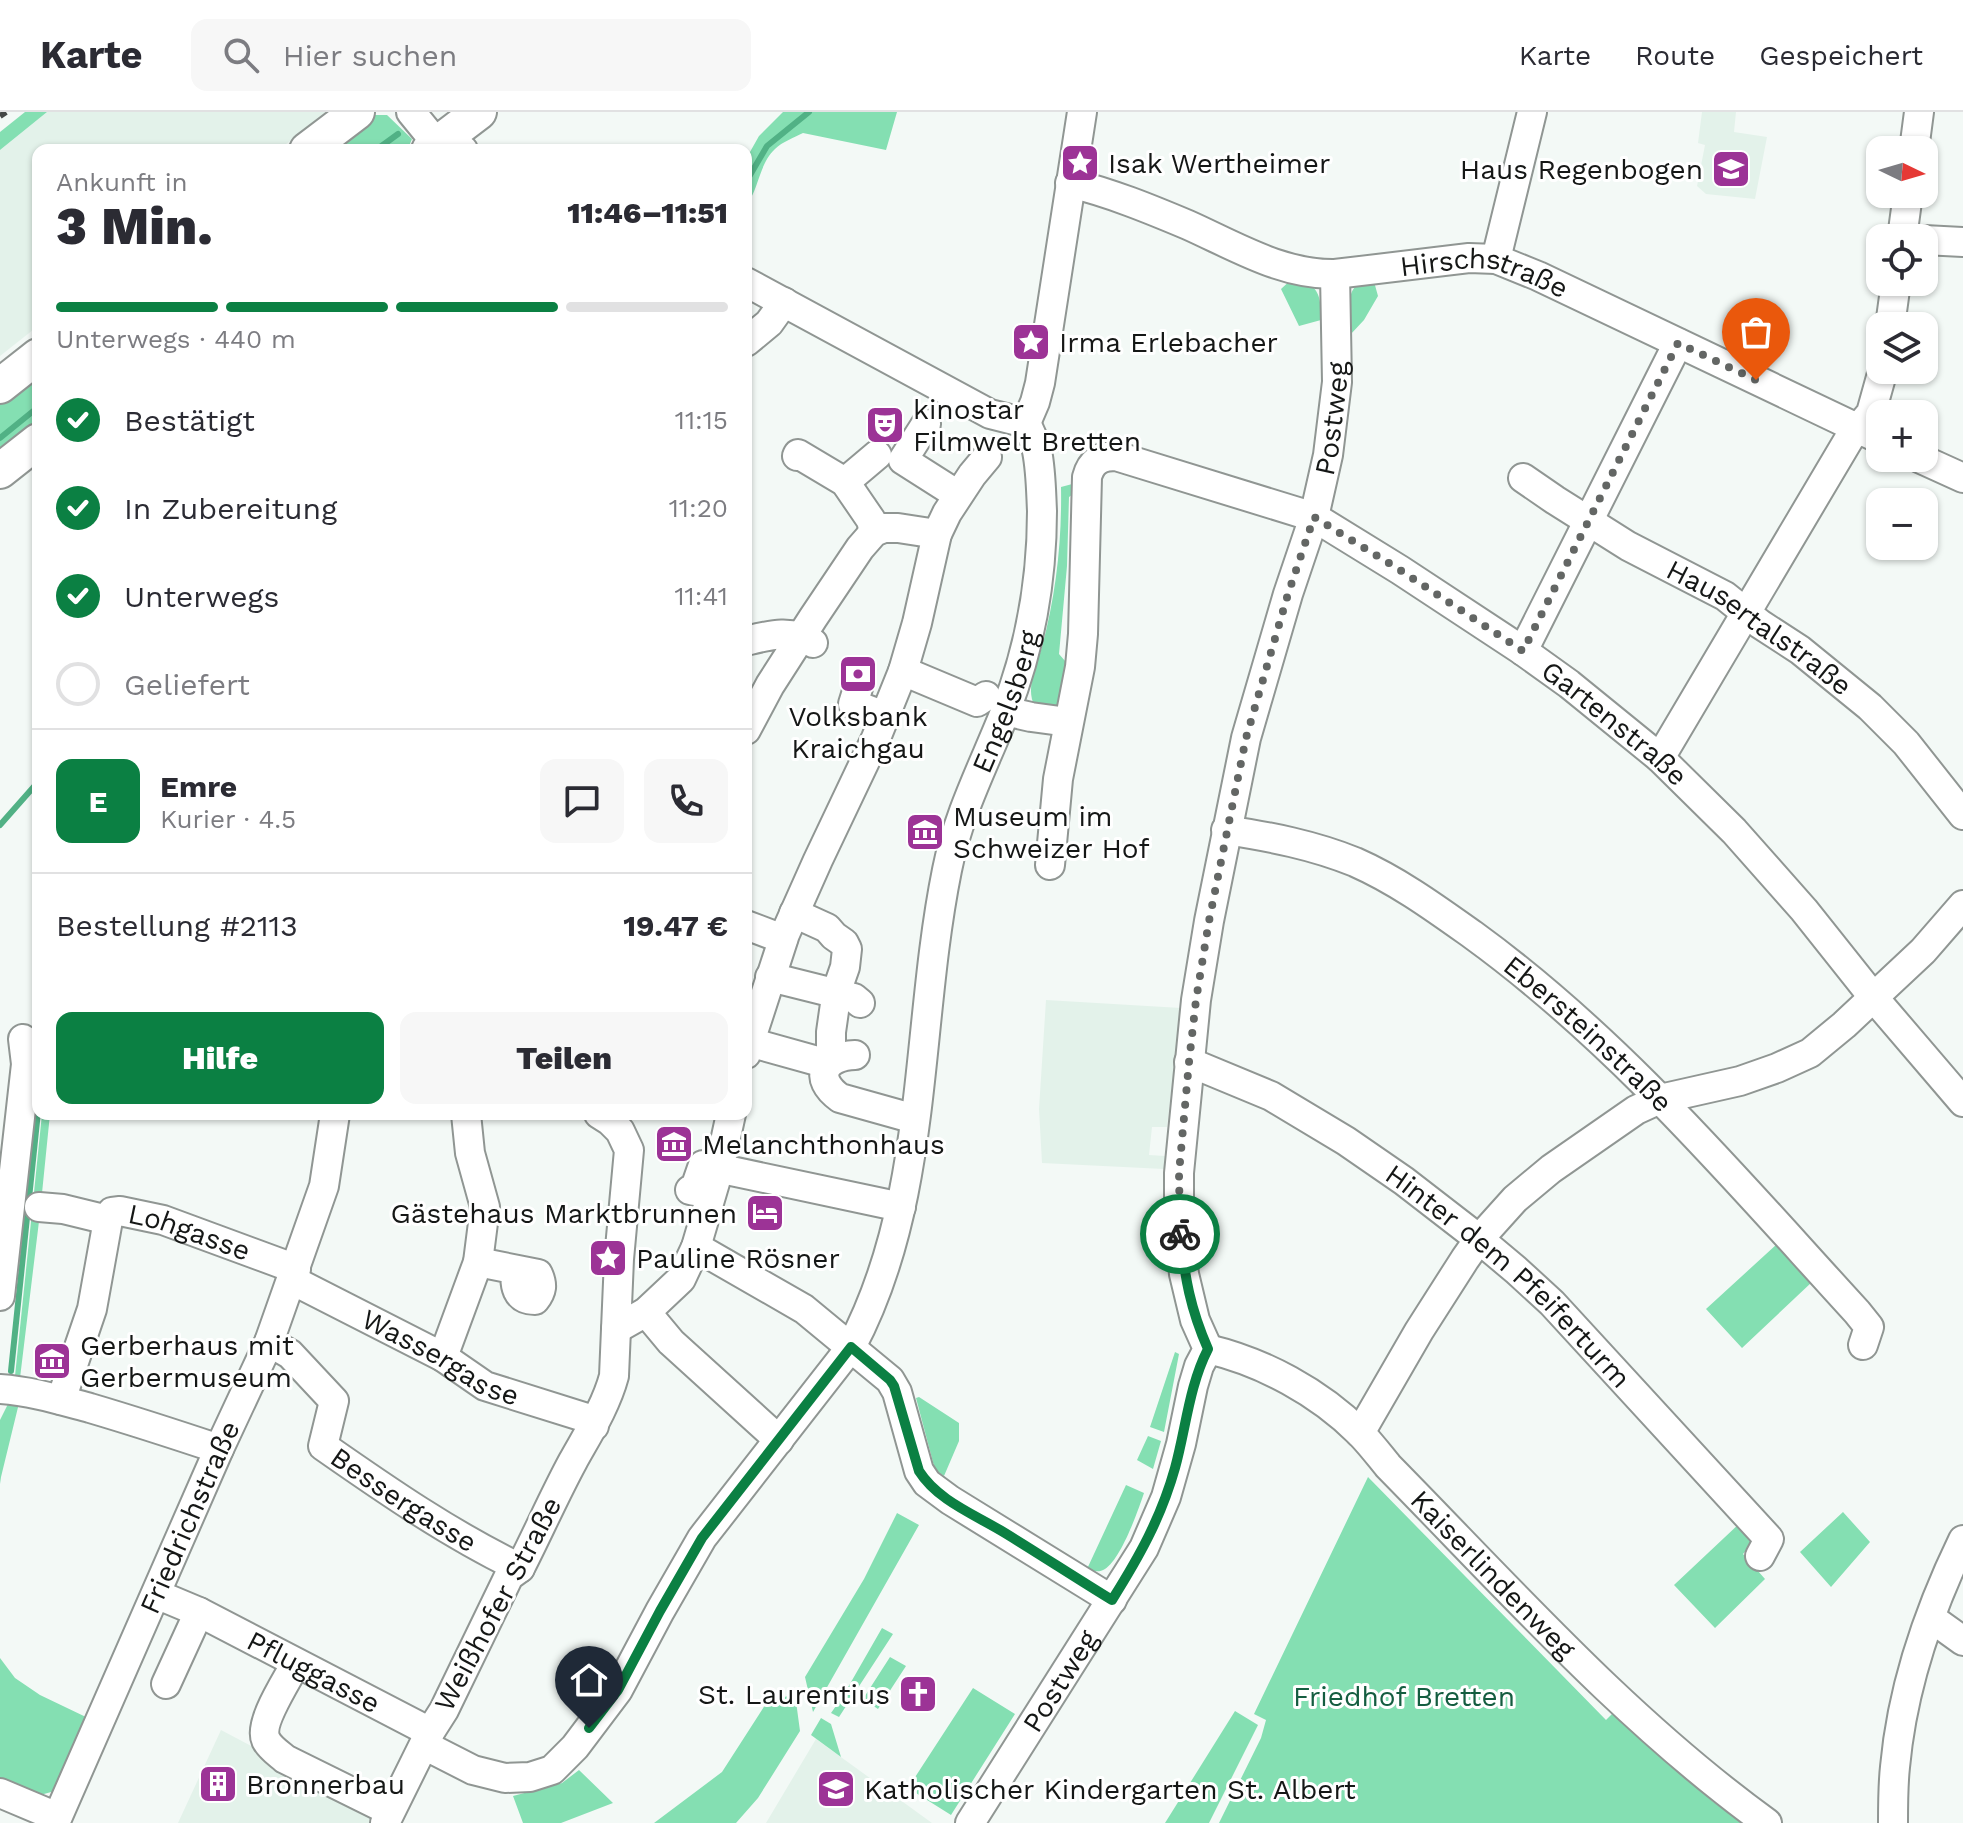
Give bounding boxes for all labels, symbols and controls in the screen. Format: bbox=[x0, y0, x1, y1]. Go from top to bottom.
search box bbox=[191, 19, 751, 91]
text: Karte bbox=[40, 33, 143, 77]
icon: search bbox=[219, 33, 263, 77]
text: Hier suchen bbox=[283, 38, 457, 73]
text: Karte bbox=[1519, 39, 1591, 72]
text: Route bbox=[1635, 39, 1715, 72]
text: Gespeichert bbox=[1759, 39, 1923, 72]
north arrow bbox=[1866, 136, 1938, 208]
map controls bbox=[1866, 136, 1938, 560]
place icon: Isak Wertheimer bbox=[1059, 142, 1101, 184]
place label: Isak Wertheimer bbox=[1108, 147, 1330, 180]
school or university icon: Haus Regenbogen bbox=[1710, 148, 1752, 190]
place label: Haus Regenbogen bbox=[1460, 153, 1703, 186]
text: Ankunft in bbox=[56, 167, 188, 197]
text: 11:46–11:51 bbox=[567, 195, 728, 230]
text: 3 Min. bbox=[56, 196, 213, 257]
button: locate bbox=[1866, 224, 1938, 296]
street label: Hirschstraße bbox=[1398, 242, 1574, 305]
pin bbox=[1722, 298, 1790, 380]
icon: bag bbox=[1734, 310, 1778, 354]
button: layers bbox=[1866, 312, 1938, 384]
place icon: Irma Erlebacher bbox=[1010, 321, 1052, 363]
text: Unterwegs · 440 m bbox=[56, 324, 296, 354]
place label: Irma Erlebacher bbox=[1059, 326, 1278, 359]
street label: Postweg bbox=[1307, 361, 1354, 478]
place label: kinostar Filmwelt Bretten bbox=[913, 393, 1141, 458]
icon: check bbox=[56, 398, 100, 442]
button: + bbox=[1866, 400, 1938, 472]
text: Bestätigt bbox=[124, 403, 255, 438]
theatre icon: kinostar Filmwelt Bretten bbox=[864, 404, 906, 446]
text: 11:15 bbox=[675, 405, 728, 435]
icon: check bbox=[56, 486, 100, 530]
button: − bbox=[1866, 488, 1938, 560]
text: In Zubereitung bbox=[124, 491, 337, 526]
text: 11:20 bbox=[669, 493, 728, 523]
street label: Hausertalstraße bbox=[1661, 552, 1859, 702]
icon: check bbox=[56, 574, 100, 618]
text: Unterwegs bbox=[124, 579, 279, 614]
text: 11:41 bbox=[674, 581, 728, 611]
street label: Engelsberg bbox=[965, 627, 1045, 778]
bank icon: Volksbank Kraichgau bbox=[837, 653, 879, 695]
street label: Gartenstraße bbox=[1536, 653, 1694, 792]
text: Geliefert bbox=[124, 667, 250, 702]
place label: Volksbank Kraichgau bbox=[788, 700, 928, 765]
button: chat bbox=[540, 759, 624, 843]
button: phone bbox=[644, 759, 728, 843]
text: Emre bbox=[160, 769, 237, 804]
text: E bbox=[89, 784, 107, 819]
place label: Museum im Schweizer Hof bbox=[953, 800, 1149, 865]
text: Kurier · 4.5 bbox=[160, 804, 296, 834]
museum icon: Museum im Schweizer Hof bbox=[904, 811, 946, 853]
text: Bestellung #2113 bbox=[56, 908, 298, 943]
text: 19.47 € bbox=[623, 908, 728, 943]
street label: Ebersteinstraße bbox=[1497, 948, 1680, 1119]
button: Hilfe bbox=[56, 1012, 384, 1104]
button: Teilen bbox=[400, 1012, 728, 1104]
museum icon: Melanchthonhaus bbox=[653, 1123, 695, 1165]
place label: Melanchthonhaus bbox=[702, 1128, 945, 1161]
street label: Hinter dem Pfeiferturm bbox=[1380, 1157, 1638, 1394]
hotel icon: Gästehaus Marktbrunnen bbox=[744, 1192, 786, 1234]
courier bbox=[1140, 1194, 1220, 1274]
street label: Lohgasse bbox=[125, 1197, 255, 1267]
place label: Gästehaus Marktbrunnen bbox=[390, 1197, 737, 1230]
icon: bike bbox=[1158, 1212, 1202, 1256]
place icon: Pauline Rösner bbox=[587, 1237, 629, 1279]
place label: Pauline Rösner bbox=[636, 1242, 840, 1275]
street label: Wassergasse bbox=[356, 1302, 523, 1412]
place label: Gerberhaus mit Gerbermuseum bbox=[80, 1329, 294, 1394]
museum icon: Gerberhaus mit Gerbermuseum bbox=[31, 1340, 73, 1382]
street label: Friedrichstraße bbox=[132, 1415, 246, 1619]
street label: Bessergasse bbox=[325, 1440, 483, 1559]
street label: Kaiserlindenweg bbox=[1404, 1483, 1583, 1665]
street label: Weißhofer Straße bbox=[428, 1491, 568, 1717]
street label: Pfluggasse bbox=[242, 1624, 386, 1720]
street label: Postweg bbox=[1015, 1624, 1104, 1738]
pin bbox=[555, 1646, 623, 1728]
icon: home bbox=[567, 1658, 611, 1702]
church icon: St. Laurentius bbox=[897, 1673, 939, 1715]
place label: St. Laurentius bbox=[698, 1678, 890, 1711]
park label: Friedhof Bretten bbox=[1293, 1680, 1515, 1713]
building icon: Bronnerbau bbox=[197, 1763, 239, 1805]
place label: Bronnerbau bbox=[246, 1768, 405, 1801]
school or university icon: Katholischer Kindergarten St. Albert bbox=[815, 1768, 857, 1810]
place label: Katholischer Kindergarten St. Albert bbox=[864, 1773, 1356, 1806]

